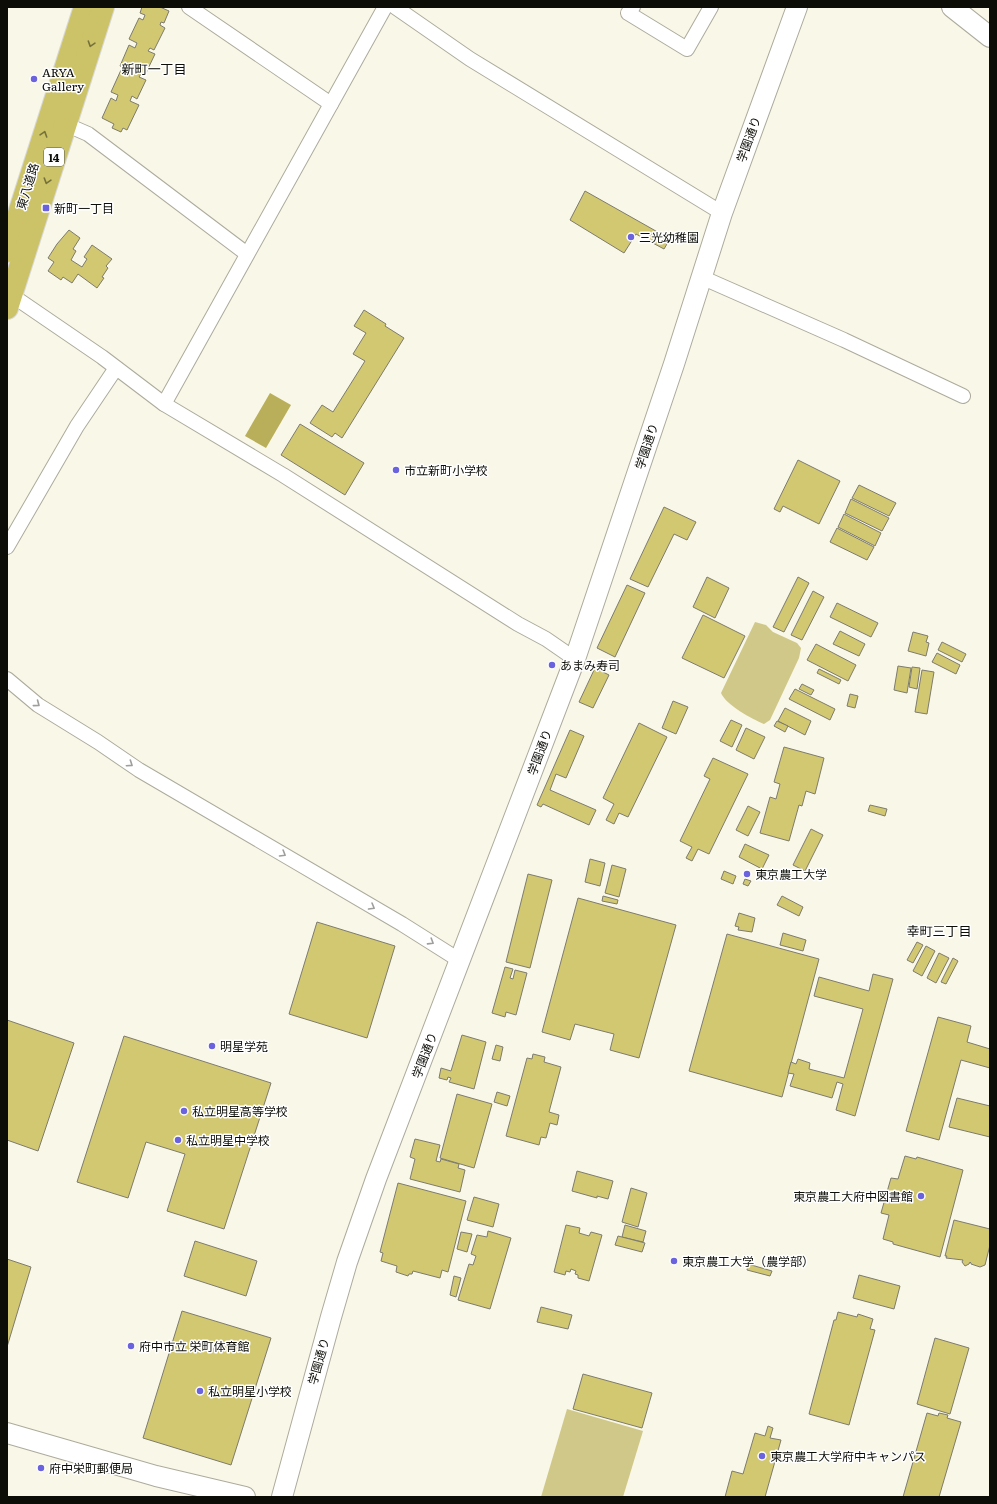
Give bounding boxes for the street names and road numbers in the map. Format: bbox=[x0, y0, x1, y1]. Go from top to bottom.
street label: 学園通り bbox=[731, 113, 765, 165]
road number: 14 bbox=[44, 148, 64, 166]
street label: 東八道路 bbox=[11, 160, 43, 212]
street label: 学園通り bbox=[630, 420, 662, 472]
street label: 学園通り bbox=[522, 726, 556, 778]
street label: 学園通り bbox=[407, 1029, 441, 1081]
street label: 学園通り bbox=[303, 1335, 333, 1387]

